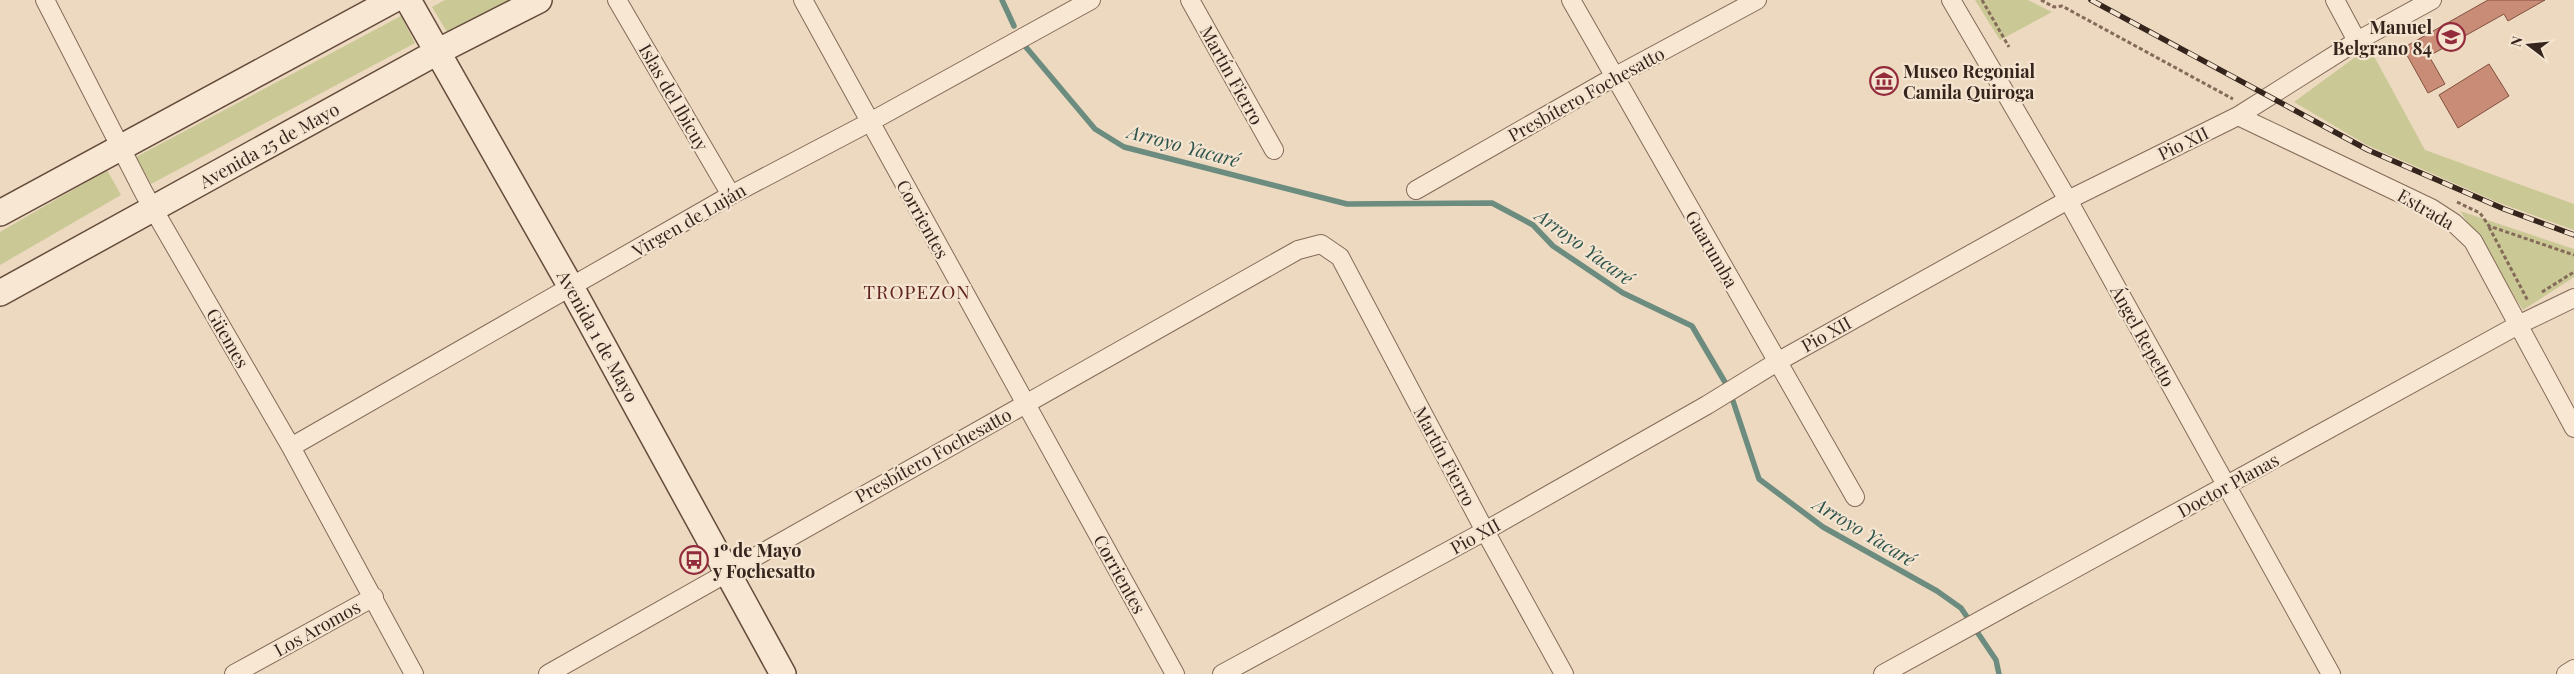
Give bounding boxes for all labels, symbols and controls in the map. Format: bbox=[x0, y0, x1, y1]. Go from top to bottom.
place label: Manuel Belgrano 84 bbox=[2333, 15, 2432, 60]
north arrow bbox=[2504, 20, 2554, 70]
street label: Martín Fierro bbox=[1195, 21, 1269, 129]
school or university icon: Manuel Belgrano 84 bbox=[2436, 22, 2466, 52]
text: N bbox=[2505, 34, 2527, 49]
street label: Islas del Ibicuy bbox=[634, 39, 714, 155]
street label: Presbítero Fochesatto bbox=[1504, 41, 1669, 147]
place label: Museo Regonial Camila Quiroga bbox=[1903, 59, 2036, 104]
museum icon: Museo Regonial Camila Quiroga bbox=[1869, 66, 1899, 96]
street label: Avenida 25 de Mayo bbox=[194, 97, 343, 194]
water label: Arroyo Yacaré bbox=[1123, 117, 1245, 173]
street label: Pio XII bbox=[2154, 120, 2212, 166]
street label: Corrientes bbox=[891, 175, 955, 263]
street label: Virgen de Luján bbox=[627, 178, 750, 263]
street label: Estrada bbox=[2393, 183, 2459, 235]
water label: Arroyo Yacaré bbox=[1529, 201, 1641, 291]
street label: Guarumba bbox=[1680, 206, 1744, 292]
street label: Avenida 1 de Mayo bbox=[551, 265, 644, 406]
district label: TROPEZON bbox=[863, 278, 971, 304]
street label: Ángel Repetto bbox=[2105, 280, 2181, 391]
street label: Güemes bbox=[201, 304, 255, 372]
street label: Pio XII bbox=[1797, 311, 1855, 357]
street label: Presbítero Fochesatto bbox=[851, 402, 1016, 508]
street label: Martín Fierro bbox=[1409, 402, 1481, 510]
street label: Doctor Planas bbox=[2173, 447, 2283, 523]
water label: Arroyo Yacaré bbox=[1807, 489, 1922, 573]
street label: Pio XII bbox=[1446, 513, 1504, 559]
street label: Corrientes bbox=[1088, 530, 1152, 618]
place label: 1º de Mayo y Fochesatto bbox=[712, 538, 815, 583]
bus stop icon: 1º de Mayo y Fochesatto bbox=[679, 545, 709, 575]
street label: Los Aromos bbox=[270, 594, 364, 662]

